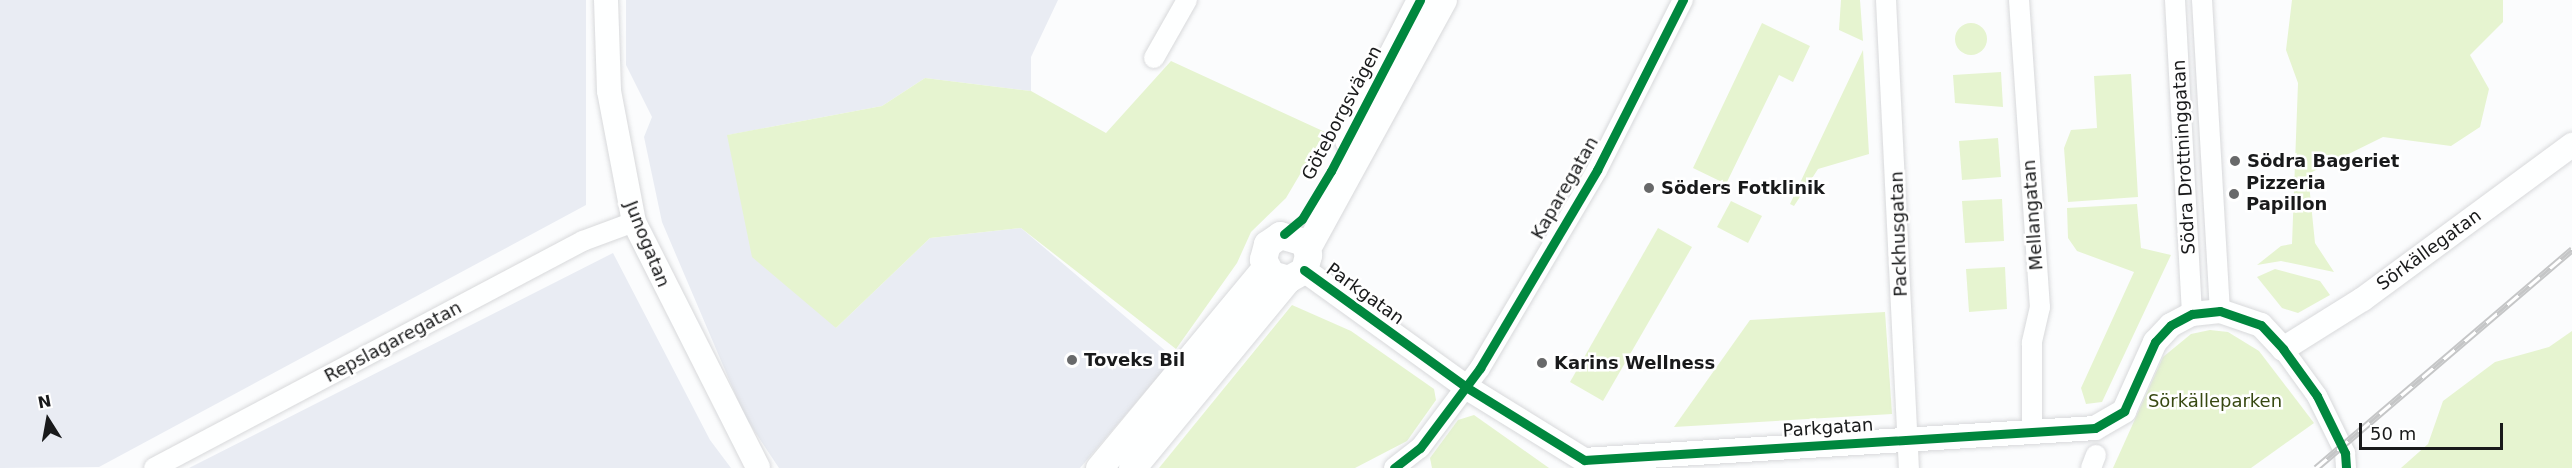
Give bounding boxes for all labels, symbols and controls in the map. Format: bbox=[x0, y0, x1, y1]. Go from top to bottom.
street label: Göteborgsvägen bbox=[1297, 42, 1387, 184]
street label: Södra Drottninggatan bbox=[2168, 59, 2200, 255]
street label: Kaparegatan bbox=[1527, 133, 1603, 243]
place label: Södra Bageriet bbox=[2247, 150, 2399, 172]
marker: Södra Bageriet bbox=[2228, 154, 2242, 168]
street label: Mellangatan bbox=[2018, 159, 2048, 271]
street label: Packhusgatan bbox=[1886, 171, 1912, 297]
place label: Pizzeria Papillon bbox=[2246, 173, 2327, 216]
place label: Söders Fotklinik bbox=[1661, 177, 1825, 199]
marker: Söders Fotklinik bbox=[1642, 181, 1656, 195]
marker: Pizzeria Papillon bbox=[2227, 187, 2241, 201]
street label: Junogatan bbox=[620, 198, 674, 290]
street label: Sörkällegatan bbox=[2372, 205, 2486, 295]
street label: Parkgatan bbox=[1322, 259, 1408, 329]
street label: Repslagaregatan bbox=[321, 297, 465, 387]
place label: Toveks Bil bbox=[1084, 349, 1185, 371]
place label: Karins Wellness bbox=[1554, 352, 1715, 374]
marker: Toveks Bil bbox=[1065, 353, 1079, 367]
marker: Karins Wellness bbox=[1535, 356, 1549, 370]
north arrow bbox=[18, 390, 78, 450]
park label: Sörkälleparken bbox=[2148, 390, 2282, 412]
text: N bbox=[36, 391, 53, 412]
scale bar bbox=[2362, 411, 2506, 449]
street label: Parkgatan bbox=[1782, 414, 1874, 442]
text: 50 m bbox=[2370, 423, 2416, 444]

